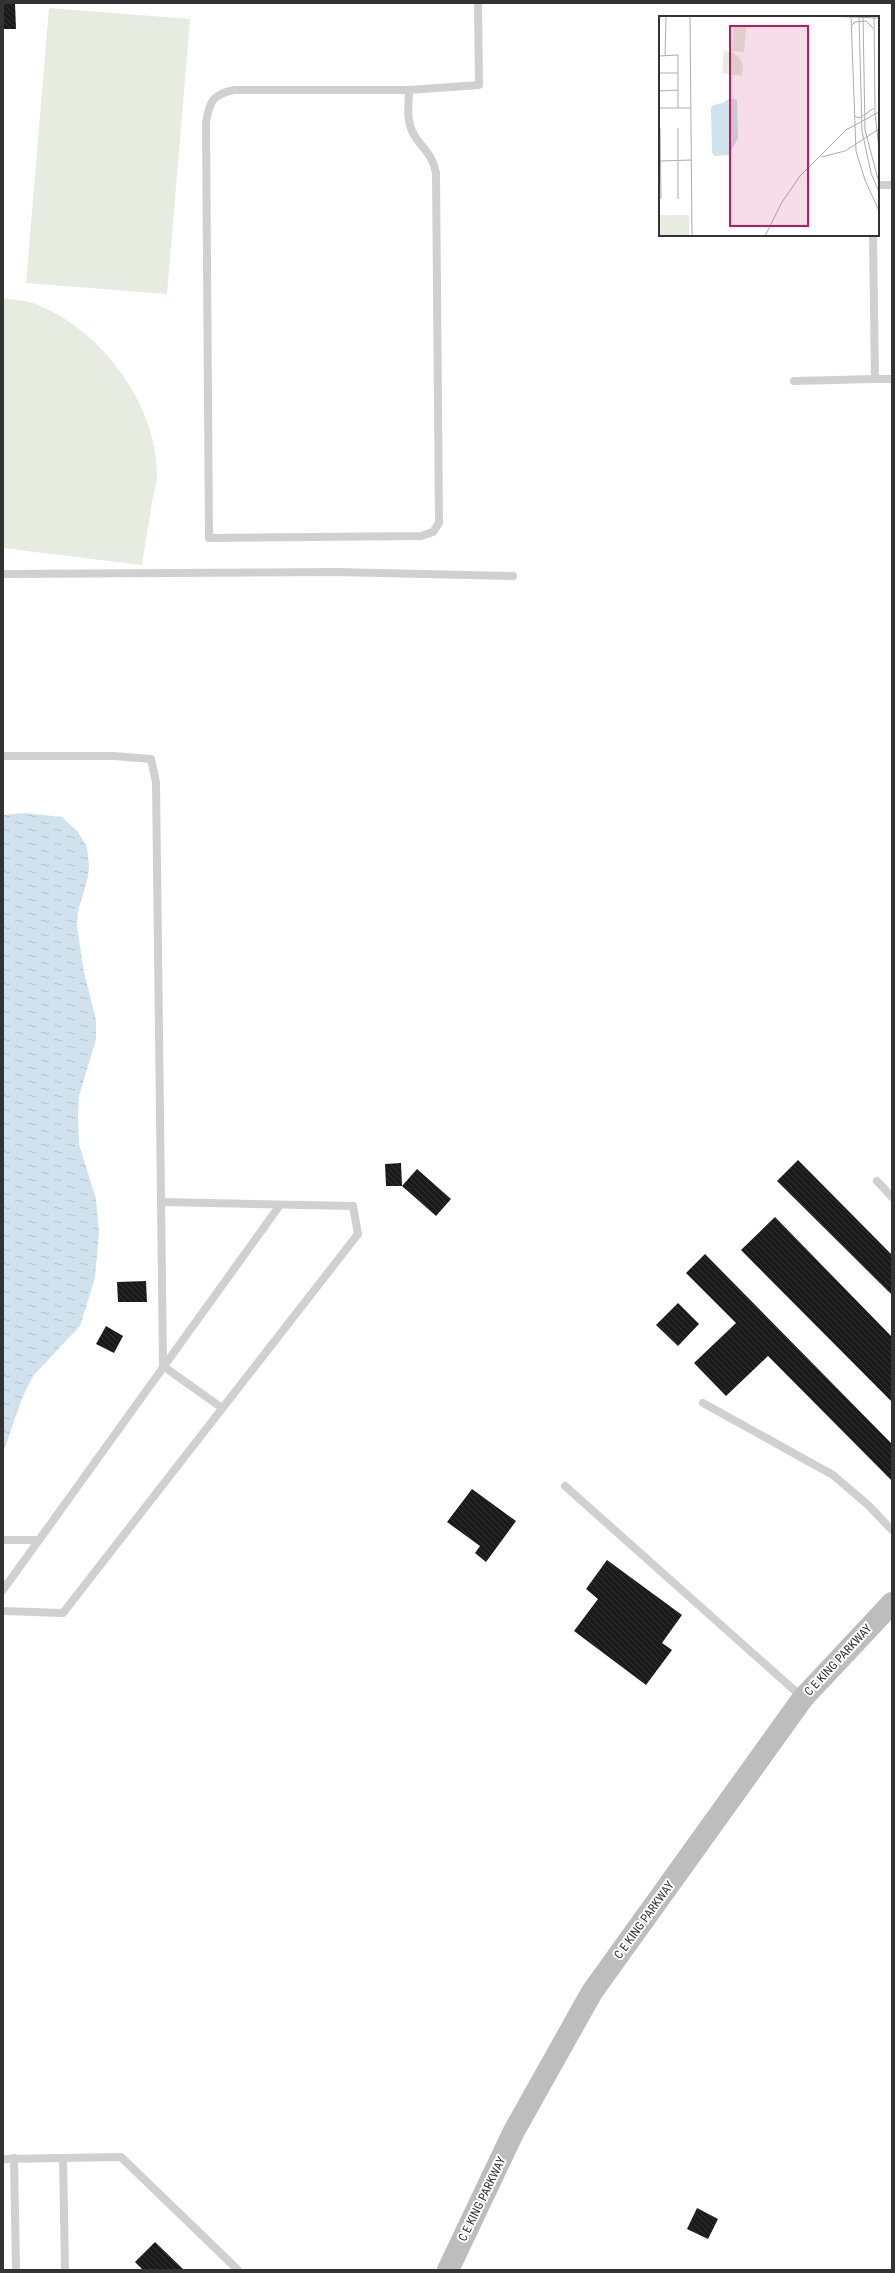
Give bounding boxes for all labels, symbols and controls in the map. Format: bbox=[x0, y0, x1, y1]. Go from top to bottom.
inset map bbox=[659, 16, 879, 236]
street label: C E KING PARKWAY bbox=[801, 1621, 875, 1699]
street label: C E KING PARKWAY bbox=[611, 1878, 677, 1961]
street label: C E KING PARKWAY bbox=[455, 2154, 509, 2244]

